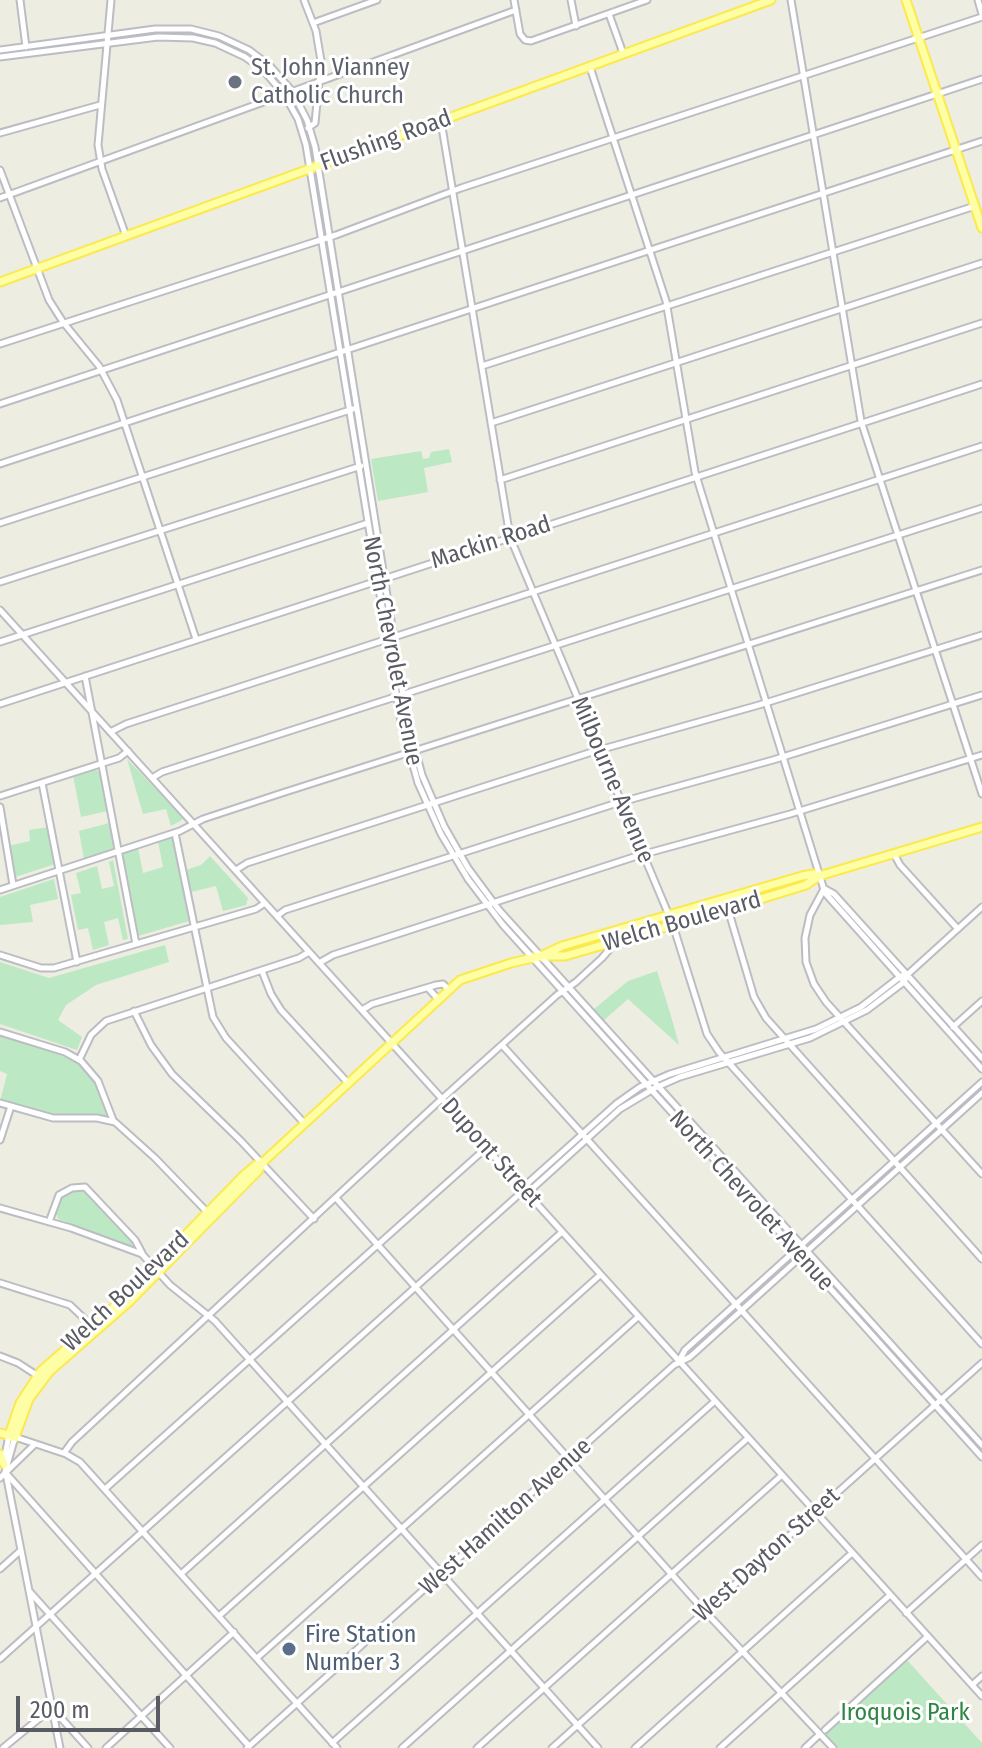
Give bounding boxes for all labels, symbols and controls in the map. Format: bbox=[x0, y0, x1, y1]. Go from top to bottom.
place label: St. John Vianney Catholic Church bbox=[251, 54, 409, 110]
marker: St. John Vianney Catholic Church bbox=[226, 73, 244, 91]
street label: Flushing Road bbox=[317, 104, 455, 178]
street label: Mackin Road bbox=[427, 510, 555, 576]
street label: North Chevrolet Avenue bbox=[356, 534, 428, 768]
street label: Milbourne Avenue bbox=[564, 692, 660, 868]
street label: Welch Boulevard bbox=[600, 886, 764, 958]
street label: Dupont Street bbox=[434, 1092, 548, 1214]
street label: North Chevrolet Avenue bbox=[662, 1105, 840, 1297]
street label: Welch Boulevard bbox=[56, 1226, 196, 1358]
street label: West Hamilton Avenue bbox=[414, 1432, 598, 1602]
street label: West Dayton Street bbox=[688, 1482, 846, 1628]
place label: Fire Station Number 3 bbox=[305, 1621, 417, 1677]
marker: Fire Station Number 3 bbox=[280, 1640, 298, 1658]
scale bar bbox=[20, 1680, 164, 1730]
text: 200 m bbox=[30, 1696, 90, 1724]
park label: Iroquois Park bbox=[840, 1699, 970, 1727]

